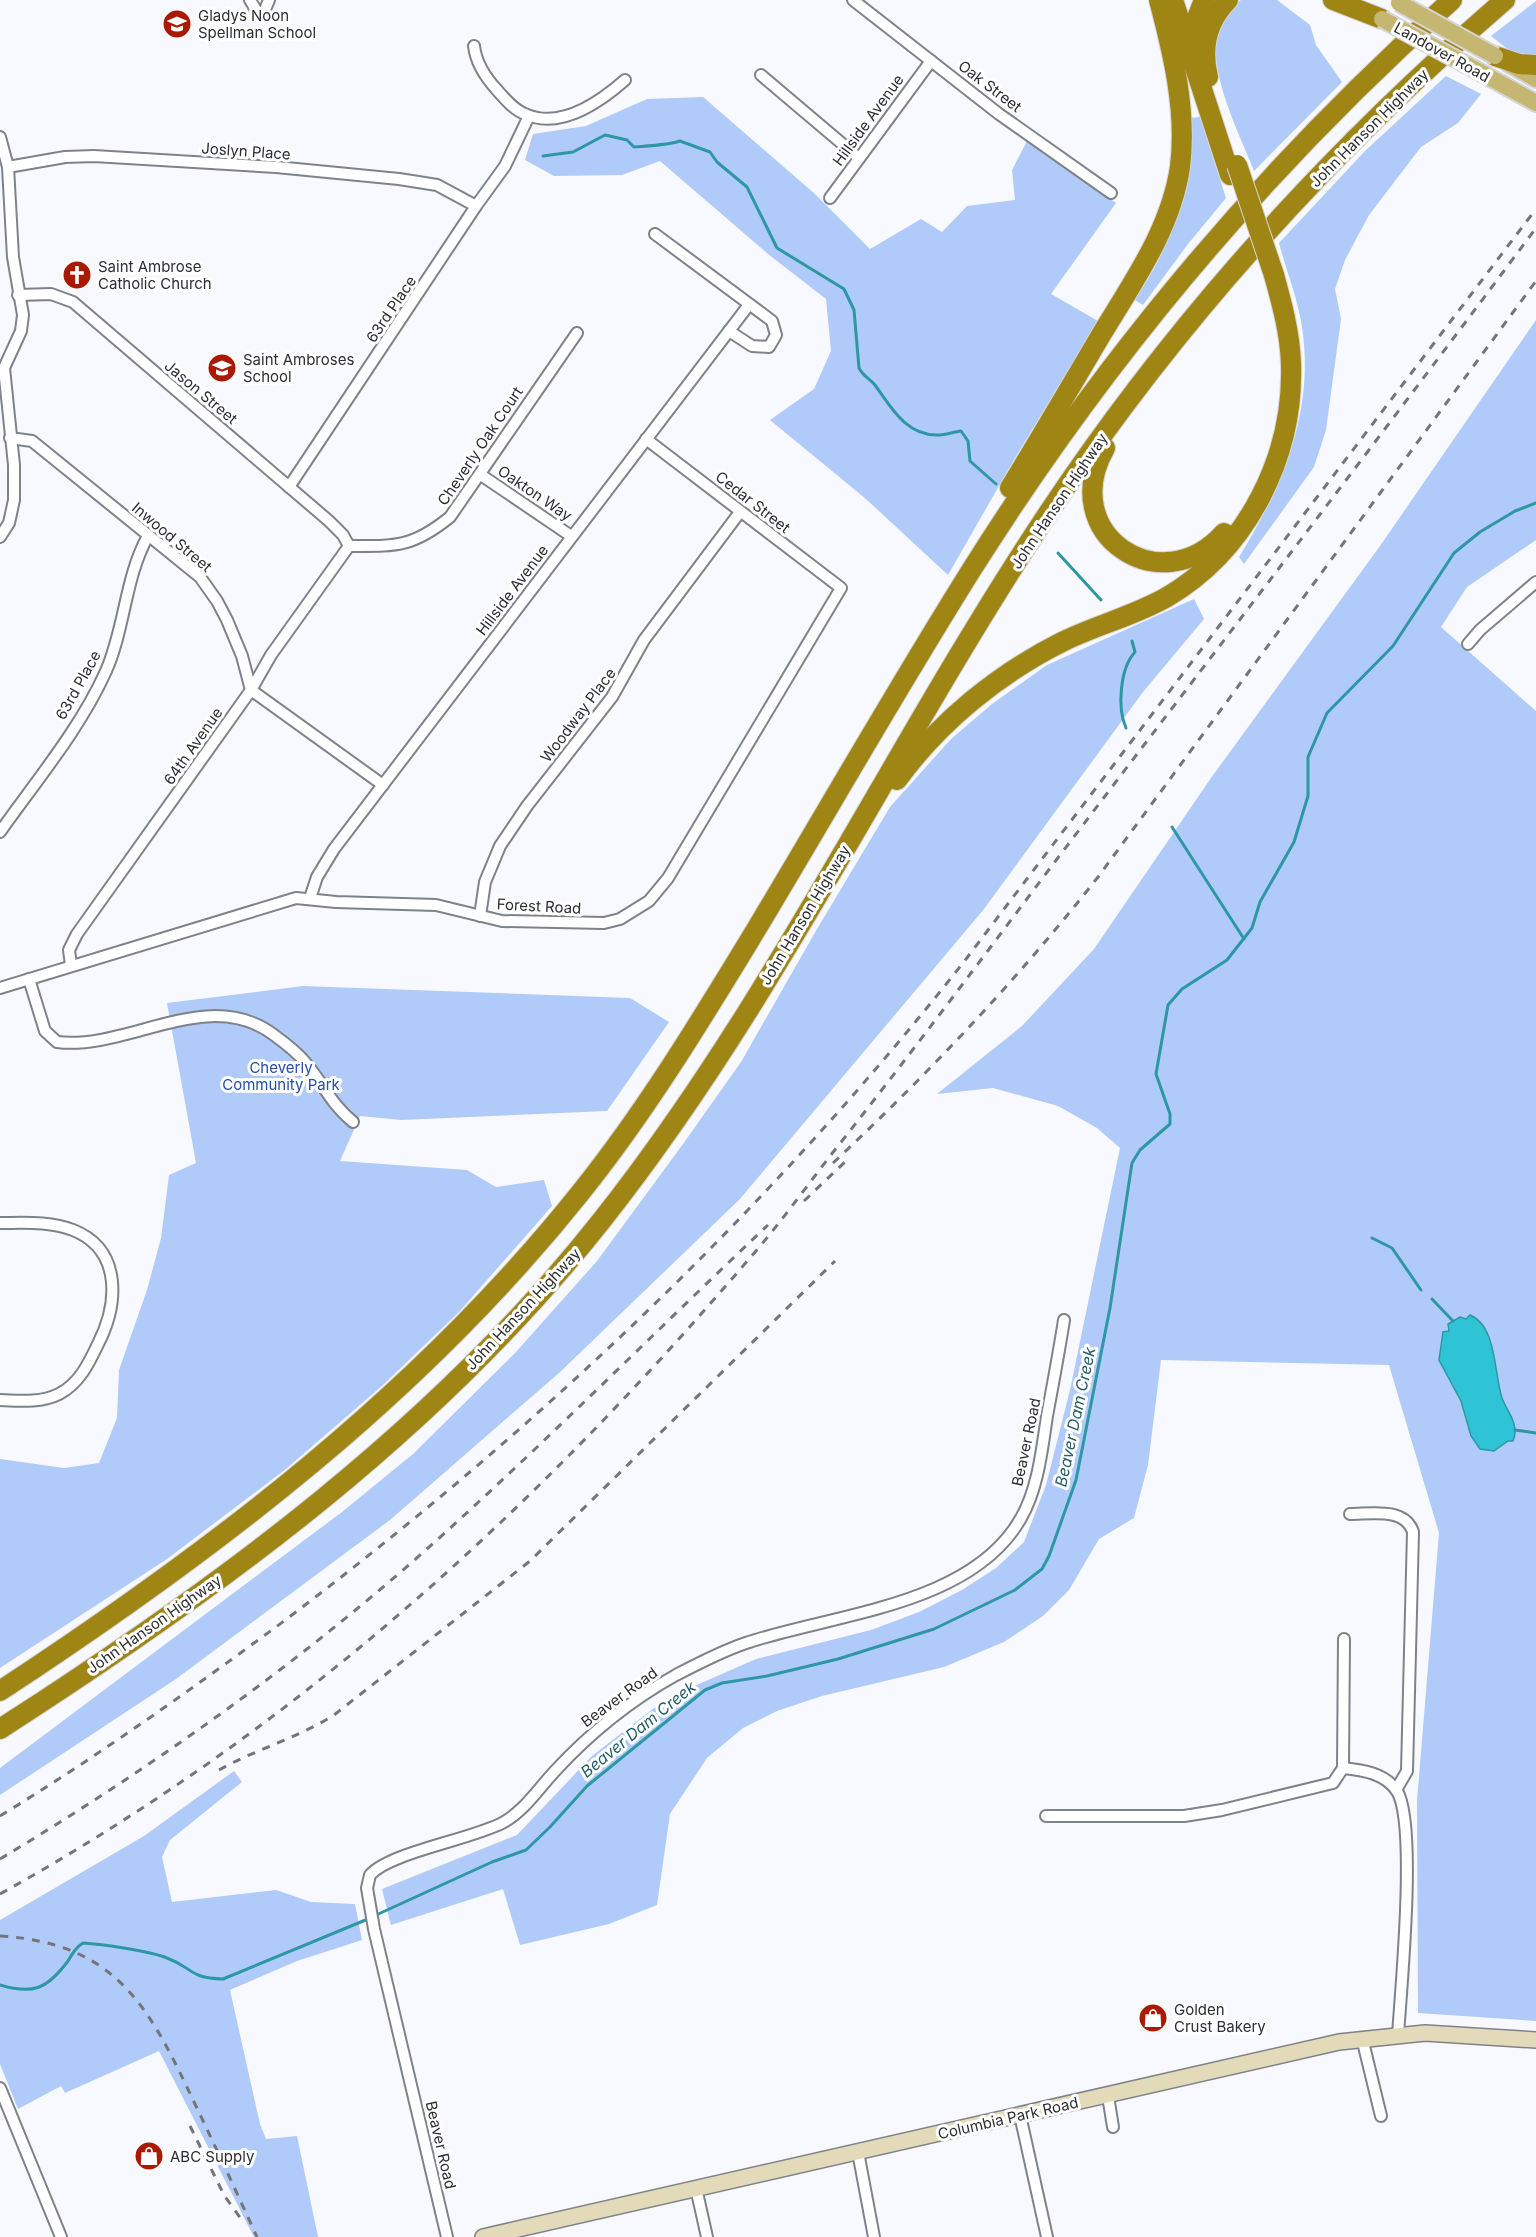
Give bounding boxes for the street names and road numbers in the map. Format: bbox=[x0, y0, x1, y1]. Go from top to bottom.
street label: Landover Road bbox=[1391, 18, 1493, 86]
street label: Oak Street bbox=[954, 56, 1026, 116]
street label: John Hanson Highway bbox=[1306, 64, 1433, 191]
street label: Hillside Avenue bbox=[828, 71, 908, 169]
street label: Joslyn Place bbox=[201, 138, 291, 164]
street label: 63rd Place bbox=[362, 272, 420, 346]
street label: Jason Street bbox=[161, 356, 241, 428]
street label: Cheverly Oak Court bbox=[433, 383, 527, 509]
street label: John Hanson Highway bbox=[1006, 429, 1112, 573]
street label: Oakton Way bbox=[494, 461, 576, 525]
street label: Cedar Street bbox=[712, 467, 794, 537]
street label: Inwood Street bbox=[128, 498, 216, 576]
street label: Hillside Avenue bbox=[472, 541, 552, 639]
street label: 63rd Place bbox=[51, 647, 105, 723]
street label: Woodway Place bbox=[536, 664, 620, 766]
street label: 64th Avenue bbox=[159, 704, 227, 788]
street label: John Hanson Highway bbox=[756, 841, 855, 988]
street label: Forest Road bbox=[496, 894, 582, 918]
street label: John Hanson Highway bbox=[462, 1244, 585, 1374]
street label: Beaver Road bbox=[1007, 1396, 1045, 1488]
street label: John Hanson Highway bbox=[83, 1570, 225, 1678]
street label: Beaver Road bbox=[577, 1663, 661, 1731]
street label: Columbia Park Road bbox=[936, 2093, 1080, 2143]
street label: Beaver Road bbox=[422, 2099, 460, 2191]

